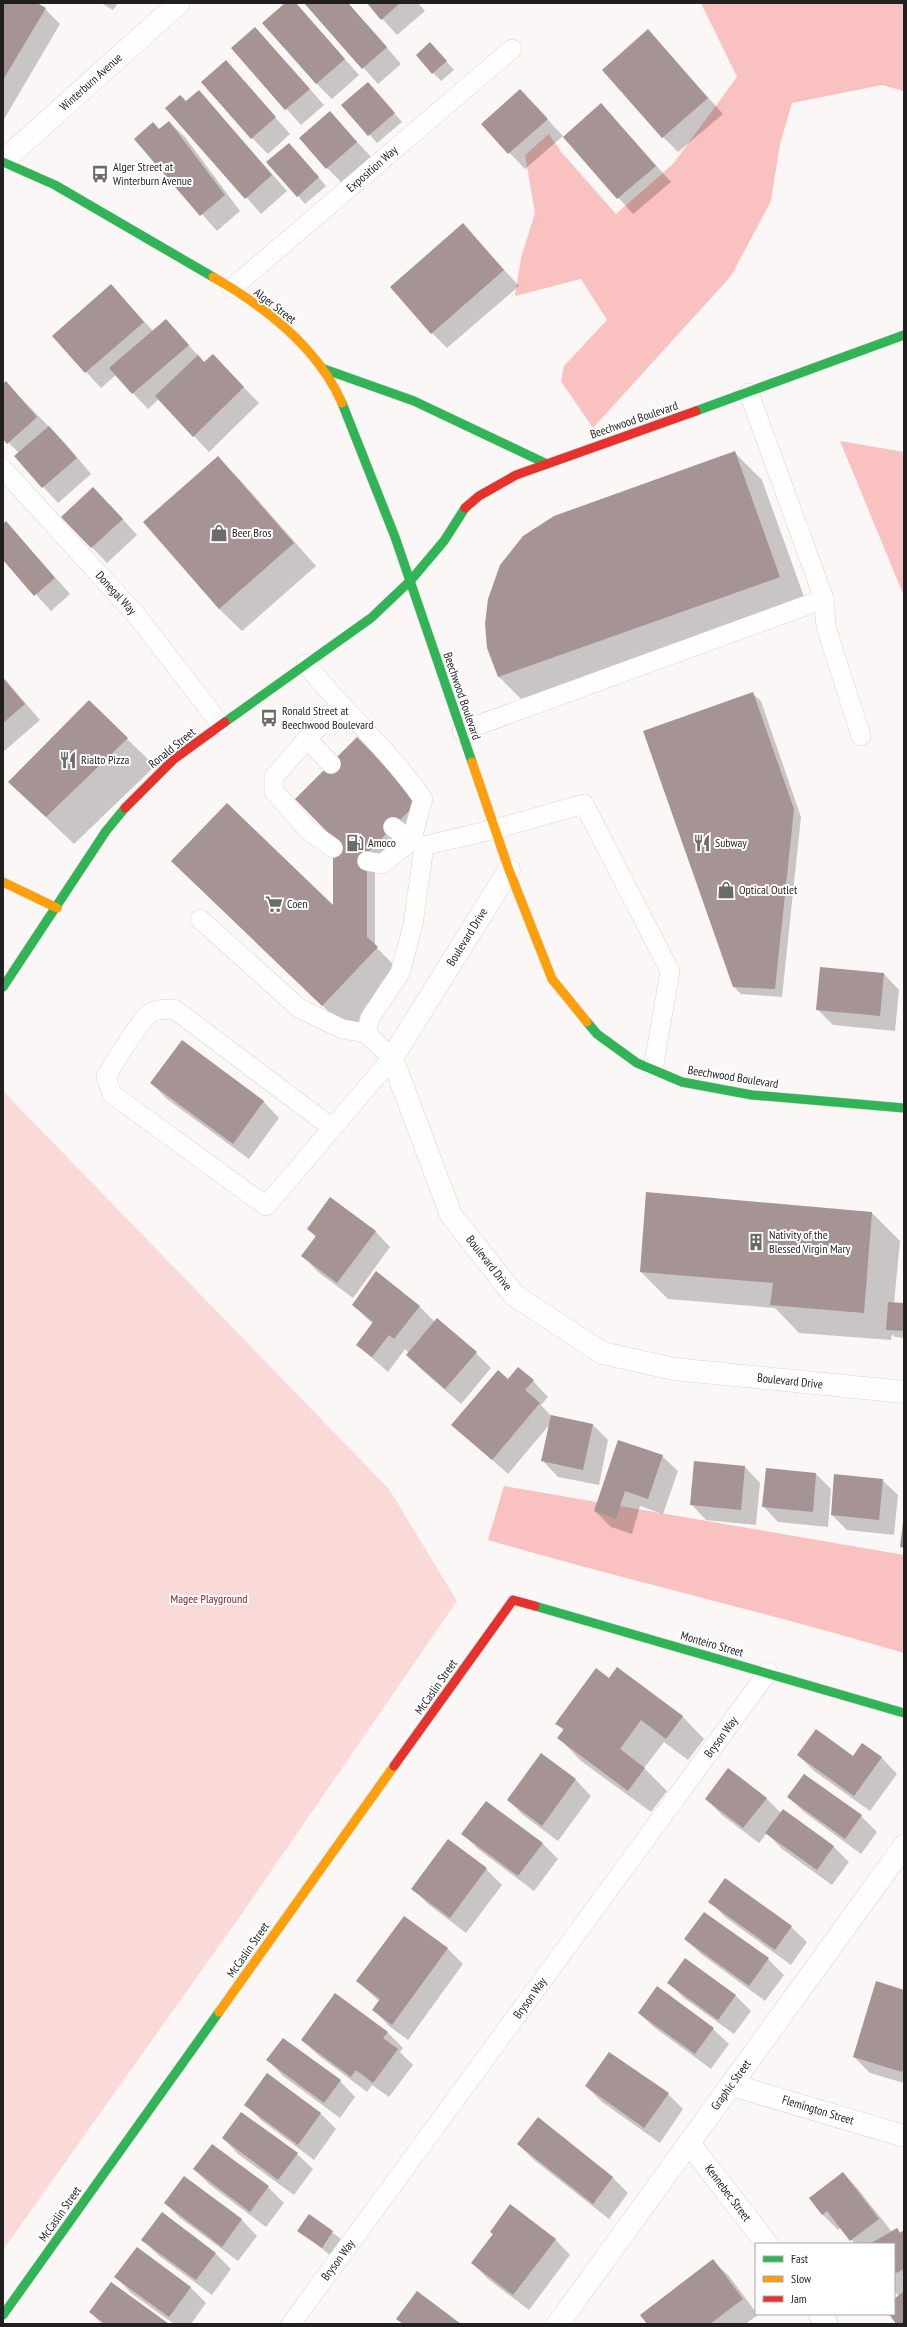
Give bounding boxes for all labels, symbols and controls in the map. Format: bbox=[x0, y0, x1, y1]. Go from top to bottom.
street label: Winterburn Avenue bbox=[56, 50, 125, 114]
street label: Exposition Way bbox=[343, 142, 401, 195]
place label: Alger Street at Winterburn Avenue bbox=[113, 159, 192, 188]
bus stop icon: Alger Street at Winterburn Avenue bbox=[90, 164, 110, 184]
street label: Alger Street bbox=[251, 285, 300, 327]
street label: Beechwood Boulevard bbox=[588, 398, 680, 442]
shop icon: Beer Bros bbox=[209, 523, 229, 543]
place label: Beer Bros bbox=[232, 525, 271, 540]
street label: Donegal Way bbox=[93, 568, 140, 618]
street label: Beechwood Boulevard bbox=[440, 650, 484, 742]
place label: Ronald Street at Beechwood Boulevard bbox=[282, 703, 374, 732]
bus stop icon: Ronald Street at Beechwood Boulevard bbox=[259, 708, 279, 728]
street label: Ronald Street bbox=[145, 724, 199, 771]
restaurant icon: Rialto Pizza bbox=[58, 750, 78, 770]
place label: Rialto Pizza bbox=[81, 752, 130, 767]
fuel station icon: Amoco bbox=[345, 833, 365, 853]
restaurant icon: Subway bbox=[692, 833, 712, 853]
place label: Amoco bbox=[368, 835, 396, 850]
place label: Subway bbox=[715, 835, 747, 850]
shop icon: Optical Outlet bbox=[716, 880, 736, 900]
place label: Optical Outlet bbox=[739, 882, 798, 897]
supermarket icon: Coen bbox=[264, 894, 284, 914]
place label: Coen bbox=[287, 896, 308, 911]
street label: Boulevard Drive bbox=[443, 905, 490, 969]
street label: Beechwood Boulevard bbox=[687, 1062, 779, 1091]
place label: Nativity of the Blessed Virgin Mary bbox=[769, 1227, 851, 1256]
street label: Boulevard Drive bbox=[463, 1232, 516, 1293]
building icon: Nativity of the Blessed Virgin Mary bbox=[746, 1232, 766, 1252]
street label: Boulevard Drive bbox=[757, 1370, 824, 1391]
park label: Magee Playground bbox=[171, 1591, 247, 1606]
street label: Monteiro Street bbox=[679, 1627, 746, 1660]
street label: McCaslin Street bbox=[411, 1656, 461, 1717]
street label: Bryson Way bbox=[701, 1713, 741, 1760]
street label: McCaslin Street bbox=[223, 1919, 273, 1980]
street label: Bryson Way bbox=[510, 1974, 550, 2021]
street label: Graphic Street bbox=[707, 2056, 754, 2113]
street label: Flemington Street bbox=[780, 2091, 857, 2128]
street label: Kennebec Street bbox=[702, 2161, 755, 2225]
street label: McCaslin Street bbox=[35, 2183, 85, 2244]
street label: Bryson Way bbox=[318, 2236, 358, 2283]
legend bbox=[755, 2243, 895, 2315]
text: Fast bbox=[791, 2251, 809, 2266]
text: Slow bbox=[791, 2271, 812, 2286]
text: Jam bbox=[790, 2291, 807, 2306]

